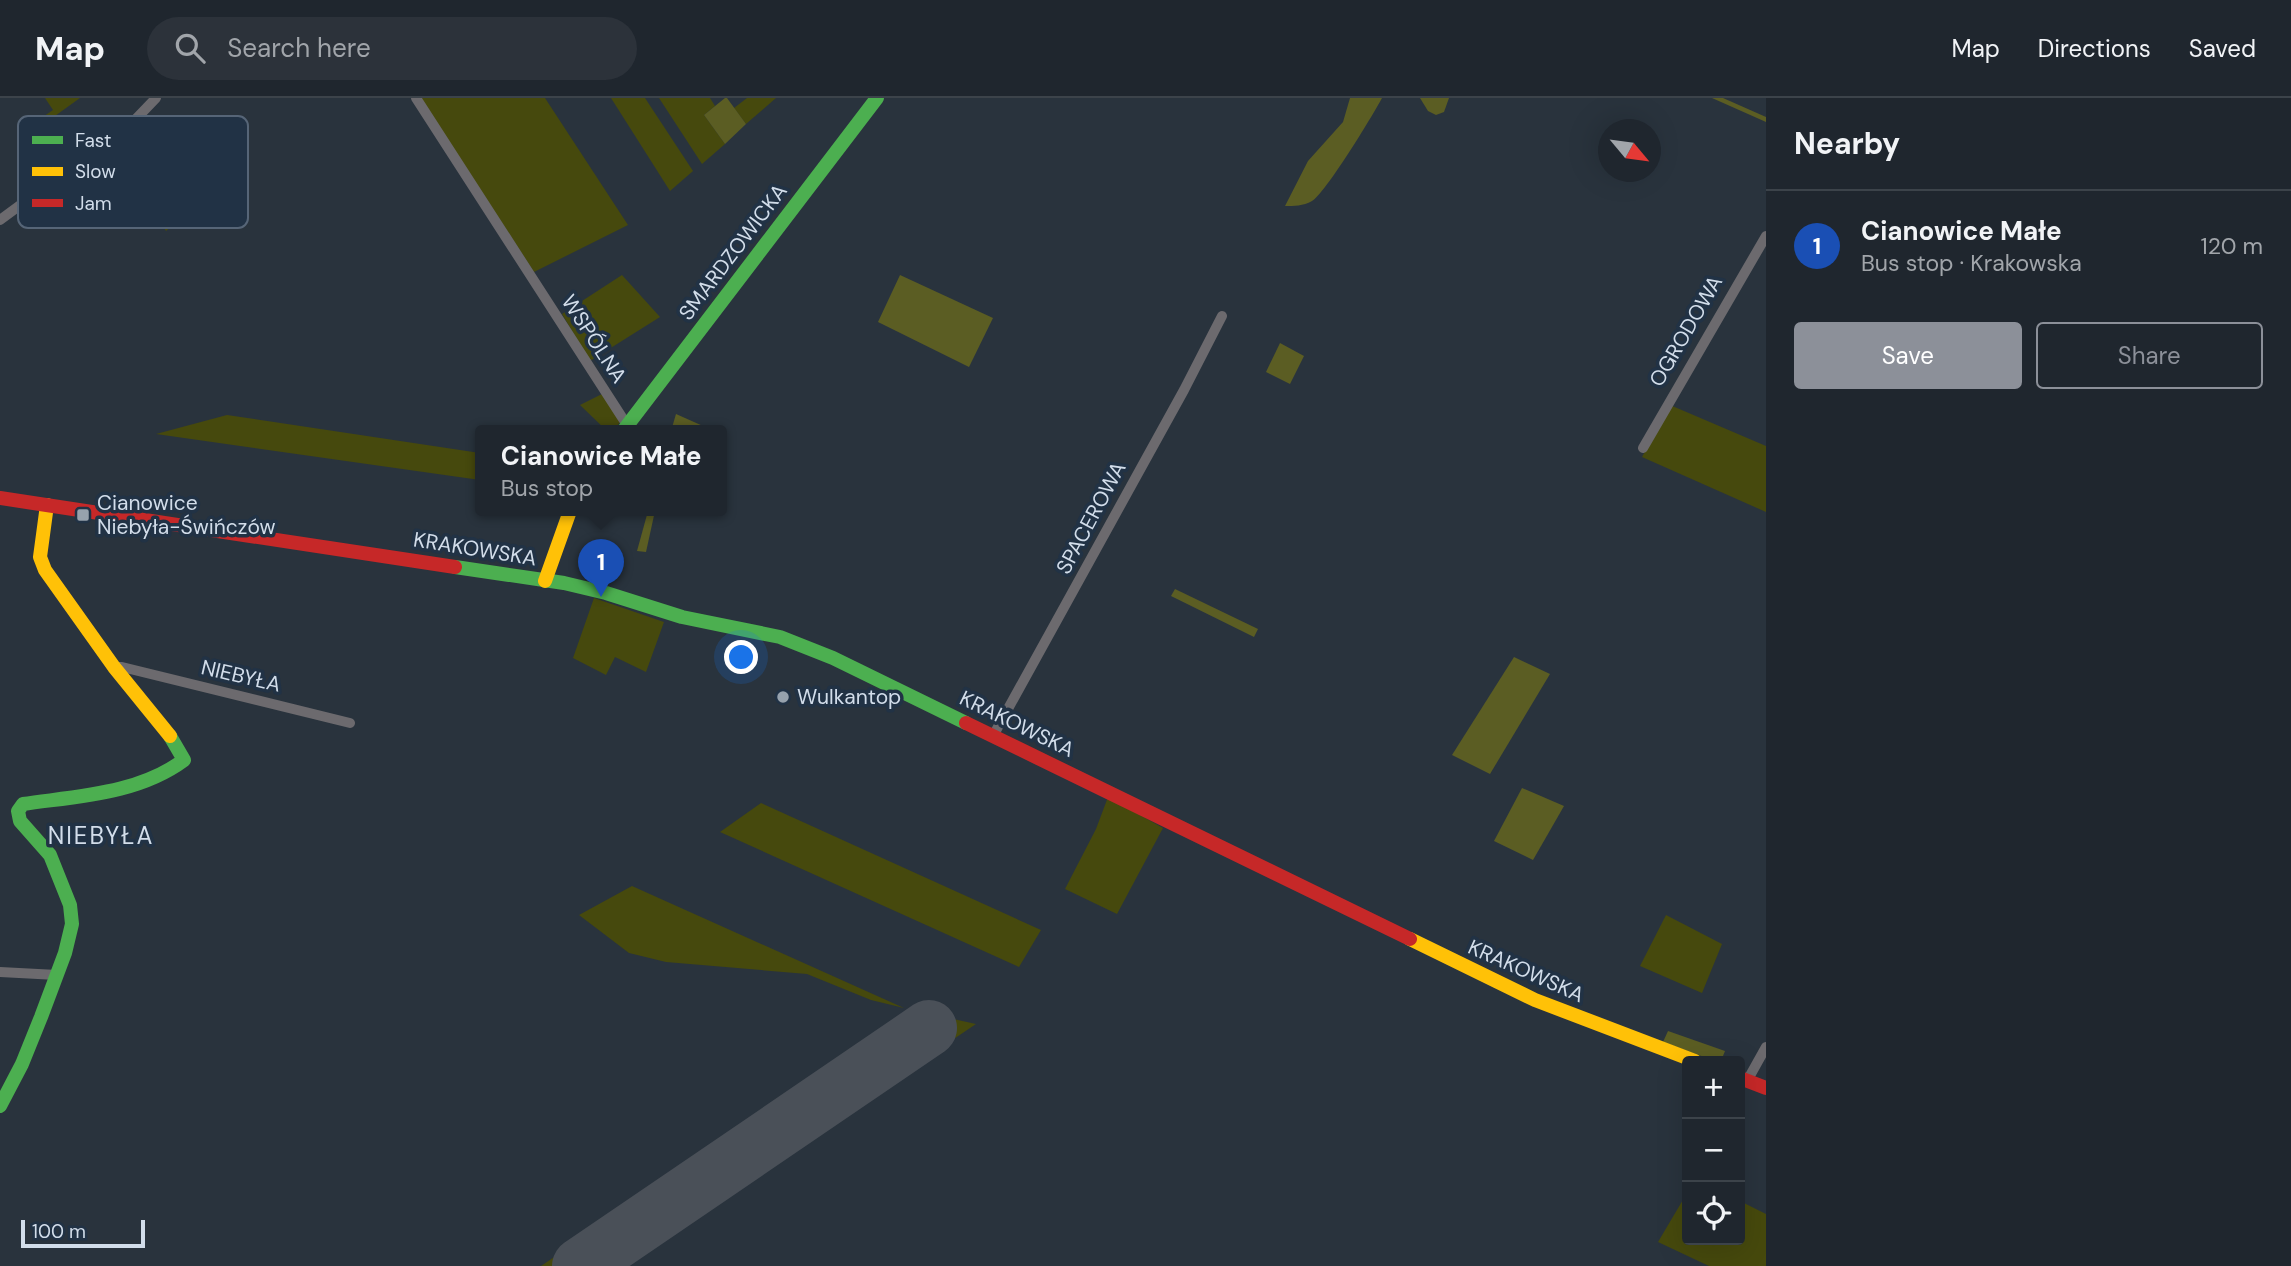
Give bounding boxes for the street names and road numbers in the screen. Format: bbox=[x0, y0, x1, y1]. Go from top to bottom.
street label: SMARDZOWICKA bbox=[673, 178, 794, 326]
street label: OGRODOWA bbox=[1643, 270, 1729, 392]
street label: WSPÓLNA bbox=[555, 289, 633, 389]
street label: SPACEROWA bbox=[1050, 457, 1132, 579]
street label: KRAKOWSKA bbox=[411, 525, 539, 573]
street label: NIEBYŁA bbox=[198, 653, 284, 699]
street label: KRAKOWSKA bbox=[955, 684, 1079, 764]
street label: KRAKOWSKA bbox=[1464, 933, 1588, 1009]

